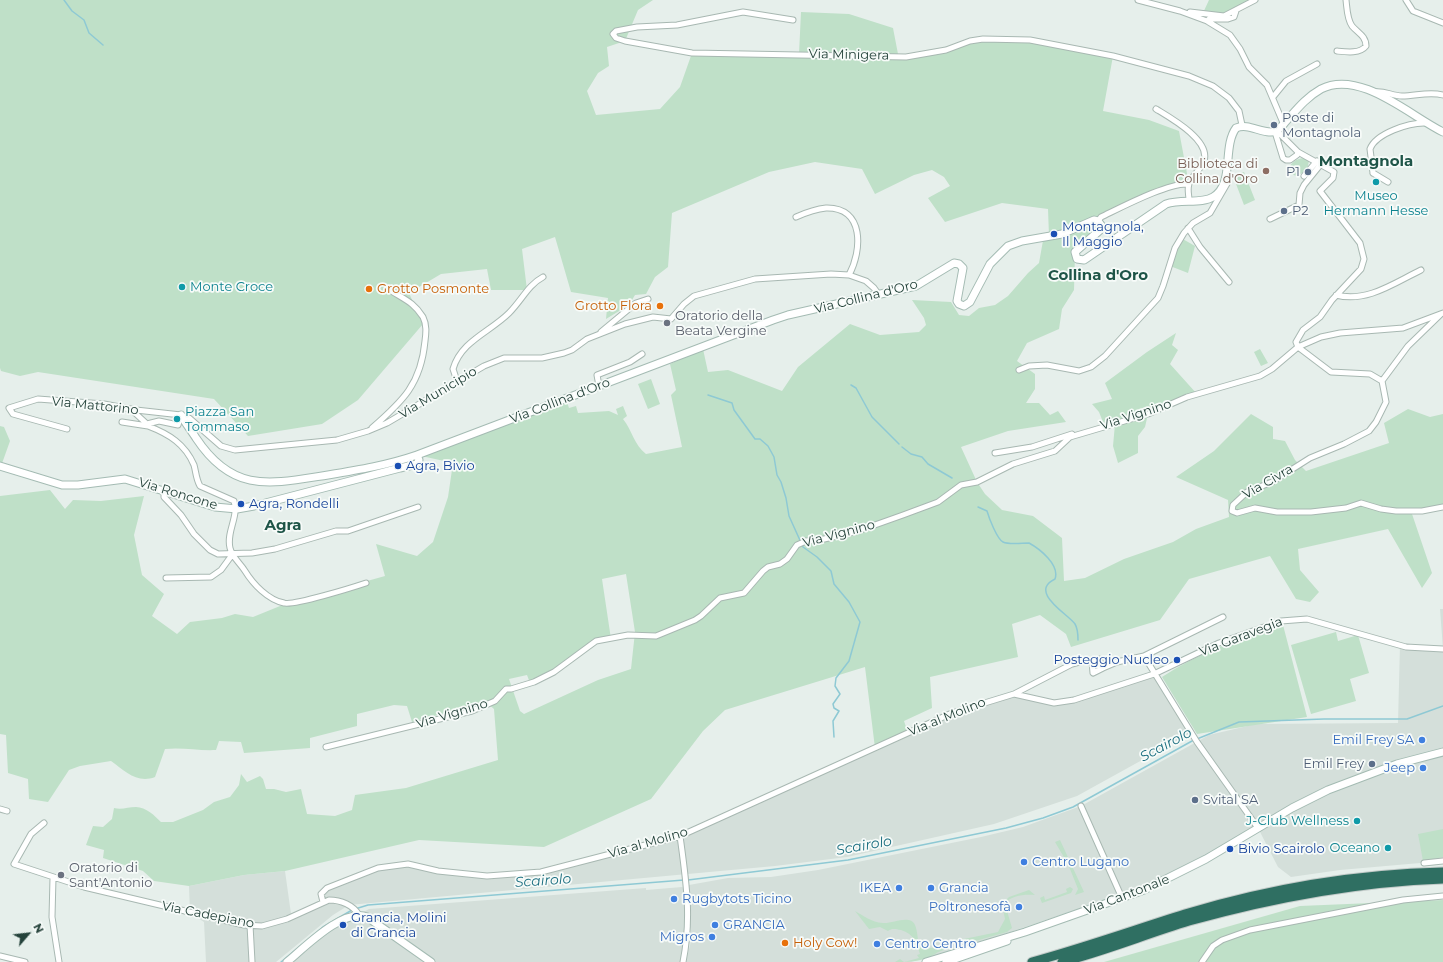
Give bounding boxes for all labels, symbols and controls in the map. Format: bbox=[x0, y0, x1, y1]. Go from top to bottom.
street label: Via Minigera bbox=[809, 46, 889, 64]
place label: Poste di Montagnola bbox=[1282, 110, 1361, 141]
marker: Poste di Montagnola bbox=[1269, 120, 1279, 130]
district label: Montagnola bbox=[1319, 153, 1413, 171]
place label: Biblioteca di Collina d'Oro bbox=[1175, 156, 1258, 187]
place label: P1 bbox=[1286, 164, 1300, 180]
marker: Biblioteca di Collina d'Oro bbox=[1261, 166, 1271, 176]
marker: P1 bbox=[1303, 167, 1313, 177]
marker: Museo Hermann Hesse bbox=[1371, 177, 1381, 187]
place label: Museo Hermann Hesse bbox=[1324, 188, 1428, 219]
place label: P2 bbox=[1292, 203, 1309, 219]
marker: P2 bbox=[1279, 206, 1289, 216]
place label: Montagnola, Il Maggio bbox=[1062, 219, 1144, 250]
marker: Montagnola, Il Maggio bbox=[1049, 229, 1059, 239]
district label: Collina d'Oro bbox=[1048, 267, 1148, 285]
street label: Via Collina d'Oro bbox=[813, 277, 919, 317]
place label: Monte Croce bbox=[190, 279, 273, 295]
place label: Grotto Posmonte bbox=[377, 281, 489, 297]
marker: Monte Croce bbox=[177, 282, 187, 292]
marker: Grotto Posmonte bbox=[364, 284, 374, 294]
place label: Grotto Flora bbox=[575, 298, 652, 314]
marker: Grotto Flora bbox=[655, 301, 665, 311]
place label: Oratorio della Beata Vergine bbox=[675, 308, 767, 339]
marker: Oratorio della Beata Vergine bbox=[662, 318, 672, 328]
street label: Via Municipio bbox=[396, 364, 480, 422]
street label: Via Collina d'Oro bbox=[508, 375, 612, 427]
street label: Via Mattorino bbox=[51, 394, 139, 418]
street label: Via Vignino bbox=[1098, 396, 1174, 434]
place label: Piazza San Tommaso bbox=[185, 404, 254, 435]
marker: Piazza San Tommaso bbox=[172, 414, 182, 424]
place label: Agra, Bivio bbox=[406, 458, 475, 474]
marker: Agra, Bivio bbox=[393, 461, 403, 471]
street label: Via Civra bbox=[1240, 461, 1296, 503]
street label: Via Roncone bbox=[137, 475, 219, 513]
place label: Agra, Rondelli bbox=[249, 496, 339, 512]
marker: Agra, Rondelli bbox=[236, 499, 246, 509]
district label: Agra bbox=[264, 517, 302, 535]
street label: Via Vignino bbox=[801, 517, 877, 551]
street label: Via Garavegia bbox=[1197, 614, 1285, 660]
place label: Posteggio Nucleo bbox=[1054, 652, 1169, 668]
marker: Posteggio Nucleo bbox=[1172, 655, 1182, 665]
street label: Via al Molino bbox=[906, 694, 988, 740]
street label: Via Vignino bbox=[414, 696, 490, 732]
water label: Scairolo bbox=[1137, 724, 1195, 766]
place label: Emil Frey SA bbox=[1332, 732, 1414, 748]
marker: Emil Frey SA bbox=[1417, 735, 1427, 745]
place label: Emil Frey bbox=[1303, 756, 1364, 772]
marker: Emil Frey bbox=[1367, 759, 1377, 769]
place label: Jeep bbox=[1384, 760, 1415, 776]
marker: Jeep bbox=[1418, 763, 1428, 773]
place label: Svital SA bbox=[1203, 792, 1258, 808]
marker: Svital SA bbox=[1190, 795, 1200, 805]
place label: J-Club Wellness bbox=[1246, 813, 1349, 829]
marker: J-Club Wellness bbox=[1352, 816, 1362, 826]
street label: Via al Molino bbox=[606, 824, 690, 862]
water label: Scairolo bbox=[835, 833, 893, 859]
place label: Oceano bbox=[1330, 840, 1380, 856]
place label: Bivio Scairolo bbox=[1238, 841, 1325, 857]
marker: Oceano bbox=[1383, 843, 1393, 853]
marker: Bivio Scairolo bbox=[1225, 844, 1235, 854]
place label: Centro Lugano bbox=[1032, 854, 1129, 870]
marker: Centro Lugano bbox=[1019, 857, 1029, 867]
place label: Oratorio di Sant'Antonio bbox=[69, 860, 153, 891]
marker: Oratorio di Sant'Antonio bbox=[56, 870, 66, 880]
water label: Scairolo bbox=[514, 871, 572, 891]
street label: Via Cantonale bbox=[1082, 872, 1172, 918]
place label: IKEA bbox=[860, 880, 891, 896]
place label: Grancia bbox=[939, 880, 989, 896]
marker: IKEA bbox=[894, 883, 904, 893]
marker: Grancia bbox=[926, 883, 936, 893]
place label: Rugbytots Ticino bbox=[682, 891, 792, 907]
marker: Rugbytots Ticino bbox=[669, 894, 679, 904]
street label: Via Cadepiano bbox=[160, 898, 256, 932]
place label: Poltronesofà bbox=[929, 899, 1011, 915]
marker: Poltronesofà bbox=[1014, 902, 1024, 912]
place label: Grancia, Molini di Grancia bbox=[351, 910, 447, 941]
north arrow bbox=[8, 914, 48, 954]
place label: GRANCIA bbox=[723, 917, 785, 933]
marker: Grancia, Molini di Grancia bbox=[338, 920, 348, 930]
marker: GRANCIA bbox=[710, 920, 720, 930]
text: N bbox=[30, 921, 47, 936]
place label: Migros bbox=[660, 929, 704, 945]
marker: Migros bbox=[707, 932, 717, 942]
place label: Holy Cow! bbox=[793, 935, 857, 951]
place label: Centro Centro bbox=[885, 936, 976, 952]
marker: Holy Cow! bbox=[780, 938, 790, 948]
marker: Centro Centro bbox=[872, 939, 882, 949]

